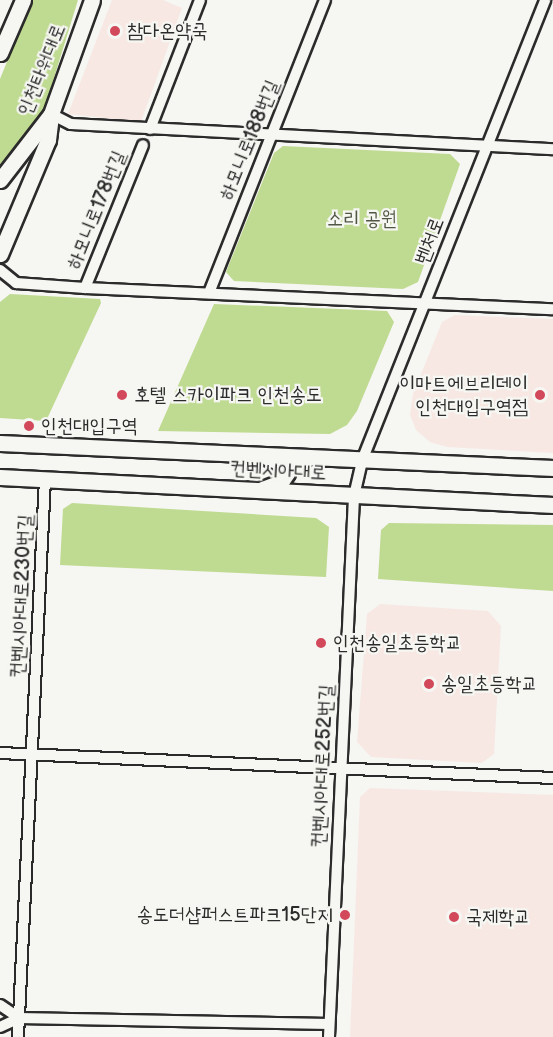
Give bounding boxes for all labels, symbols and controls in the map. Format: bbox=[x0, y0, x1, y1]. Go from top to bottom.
place label: 참다온약국 bbox=[127, 19, 207, 43]
street label: 인천타워대로 bbox=[13, 21, 71, 119]
marker: 참다온약국 bbox=[108, 24, 122, 38]
street label: 하모니로188번길 bbox=[215, 76, 285, 204]
street label: 하모니로178번길 bbox=[62, 147, 132, 273]
park label: 소리 공원 bbox=[327, 207, 397, 231]
street label: 벤처로 bbox=[410, 214, 450, 268]
place label: 이마트에브리데이 인천대입구역점 bbox=[399, 372, 528, 419]
place label: 호텔 스카이파크 인천송도 bbox=[134, 383, 322, 407]
marker: 호텔 스카이파크 인천송도 bbox=[115, 388, 129, 402]
marker: 이마트에브리데이 인천대입구역점 bbox=[533, 388, 547, 402]
place label: 인천대입구역 bbox=[41, 414, 138, 438]
marker: 인천대입구역 bbox=[22, 419, 36, 433]
street label: 컨벤시아대로 bbox=[229, 456, 327, 486]
street label: 컨벤시아대로230번길 bbox=[6, 513, 38, 679]
place label: 인천송일초등학교 bbox=[333, 631, 462, 655]
marker: 인천송일초등학교 bbox=[314, 636, 328, 650]
place label: 송일초등학교 bbox=[441, 672, 538, 696]
marker: 송일초등학교 bbox=[422, 677, 436, 691]
street label: 컨벤시아대로252번길 bbox=[307, 684, 339, 848]
place label: 송도더샵퍼스트파크15단지 bbox=[137, 903, 333, 927]
place label: 국제학교 bbox=[466, 905, 530, 929]
marker: 송도더샵퍼스트파크15단지 bbox=[338, 908, 352, 922]
marker: 국제학교 bbox=[447, 910, 461, 924]

